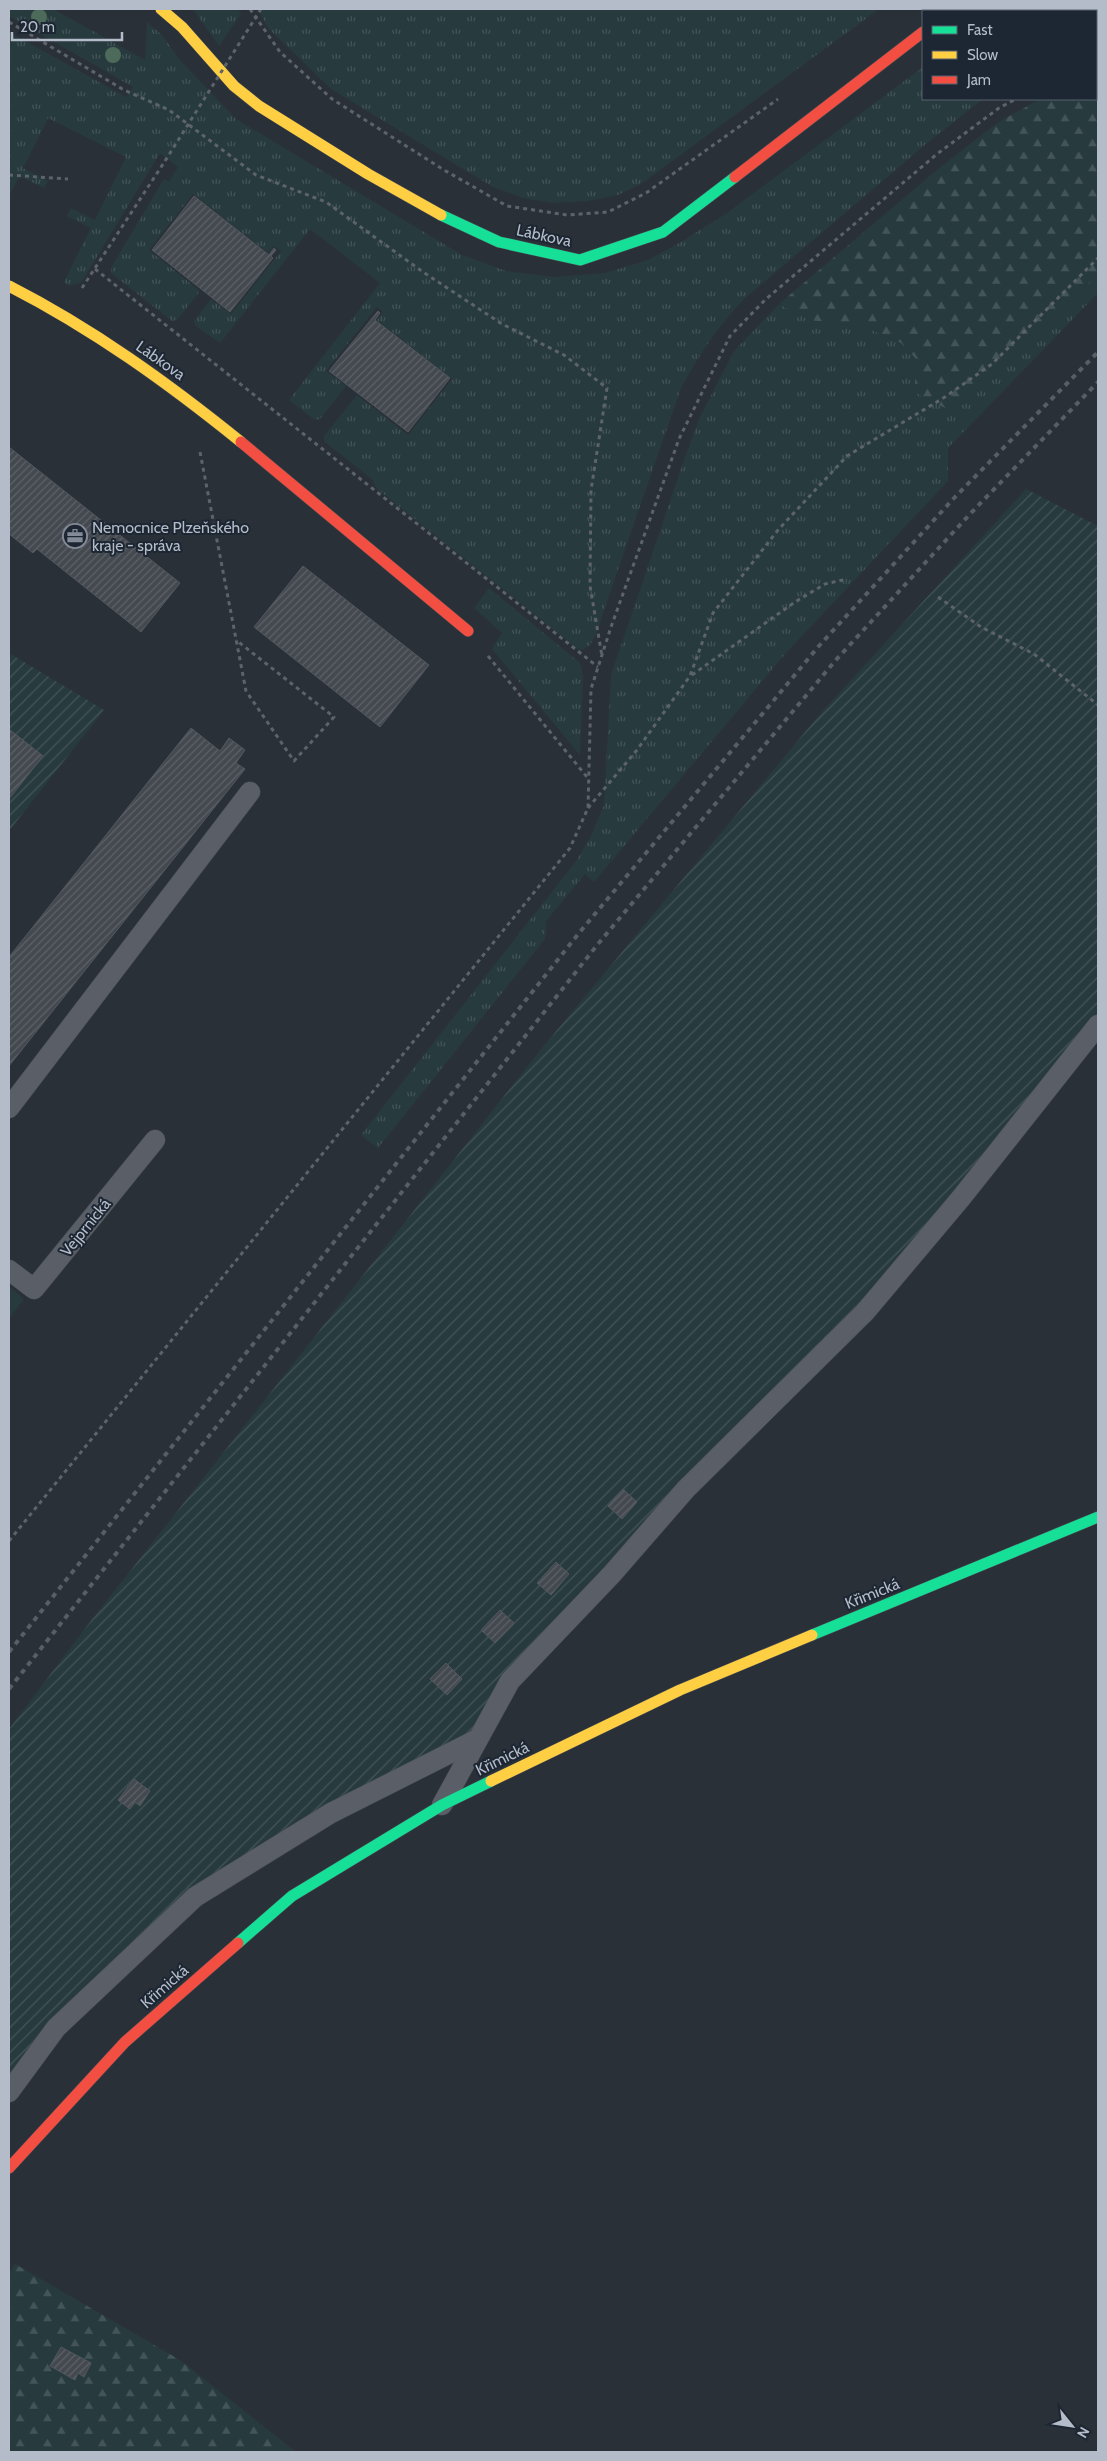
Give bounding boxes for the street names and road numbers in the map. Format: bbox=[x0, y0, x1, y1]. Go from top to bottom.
street label: Lábkova bbox=[515, 220, 573, 251]
street label: Lábkova bbox=[133, 337, 189, 384]
street label: Vejprnická bbox=[56, 1194, 115, 1260]
street label: Křimická bbox=[842, 1574, 902, 1613]
street label: Křimická bbox=[472, 1737, 532, 1779]
street label: Křimická bbox=[137, 1960, 192, 2012]

